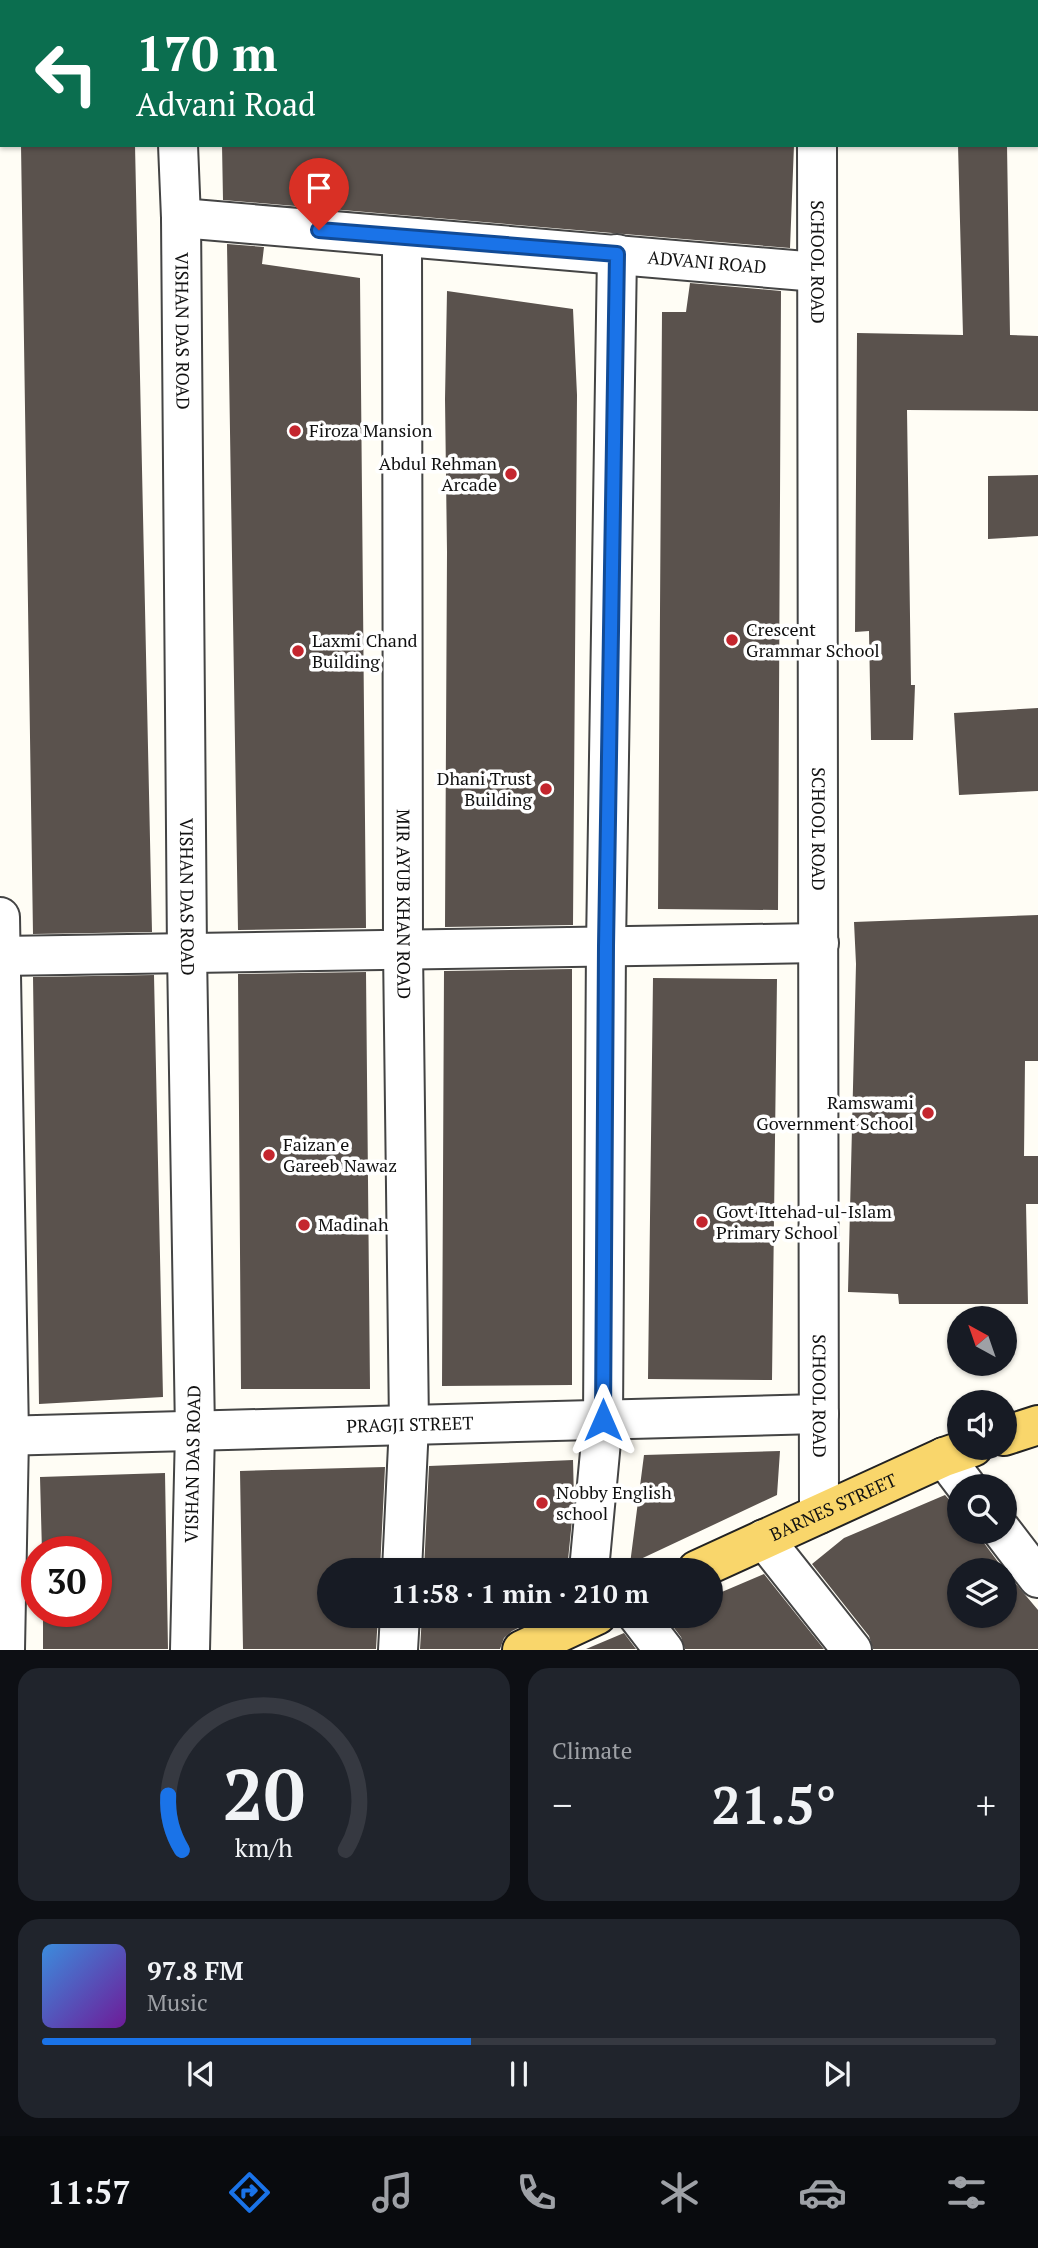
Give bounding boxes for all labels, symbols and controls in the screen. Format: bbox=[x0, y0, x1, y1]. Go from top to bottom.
text: 170 m bbox=[136, 20, 278, 85]
icon: left bbox=[21, 28, 112, 119]
text: Advani Road bbox=[136, 83, 316, 125]
pin bbox=[289, 158, 349, 230]
icon: arrive bbox=[300, 169, 338, 207]
street label: SCHOOL ROAD bbox=[806, 200, 830, 324]
street label: ADVANI ROAD bbox=[647, 245, 768, 279]
street label: VISHAN DAS ROAD bbox=[170, 252, 196, 410]
place label: Firoza Mansion bbox=[309, 418, 433, 442]
marker: Firoza Mansion bbox=[287, 423, 303, 439]
place label: Abdul Rehman Arcade bbox=[379, 451, 497, 496]
marker: Abdul Rehman Arcade bbox=[503, 466, 519, 482]
place label: Crescent Grammar School bbox=[746, 617, 880, 662]
place label: Laxmi Chand Building bbox=[312, 628, 418, 673]
marker: Crescent Grammar School bbox=[724, 632, 740, 648]
marker: Laxmi Chand Building bbox=[290, 643, 306, 659]
place label: Dhani Trust Building bbox=[437, 766, 533, 811]
street label: SCHOOL ROAD bbox=[807, 767, 831, 891]
marker: Dhani Trust Building bbox=[538, 781, 554, 797]
street label: MIR AYUB KHAN ROAD bbox=[392, 809, 417, 999]
street label: VISHAN DAS ROAD bbox=[175, 818, 200, 976]
place label: Ramswami Government School bbox=[756, 1090, 914, 1135]
marker: Ramswami Government School bbox=[920, 1105, 936, 1121]
place label: Faizan e Gareeb Nawaz bbox=[283, 1132, 397, 1177]
marker: Faizan e Gareeb Nawaz bbox=[261, 1147, 277, 1163]
place label: Govt Ittehad-ul-Islam Primary School bbox=[716, 1199, 892, 1244]
place label: Madinah bbox=[318, 1212, 389, 1236]
marker: Govt Ittehad-ul-Islam Primary School bbox=[694, 1214, 710, 1230]
marker: Madinah bbox=[296, 1217, 312, 1233]
north arrow bbox=[947, 1306, 1017, 1376]
map controls bbox=[947, 1306, 1017, 1628]
street label: SCHOOL ROAD bbox=[808, 1334, 832, 1458]
position arrow bbox=[566, 1383, 640, 1457]
street label: VISHAN DAS ROAD bbox=[179, 1385, 205, 1543]
button: sound bbox=[947, 1390, 1017, 1460]
street label: PRAGJI STREET bbox=[346, 1410, 474, 1438]
street label: BARNES STREET bbox=[766, 1467, 900, 1546]
button: search bbox=[947, 1474, 1017, 1544]
place label: Nobby English school bbox=[556, 1480, 672, 1525]
marker: Nobby English school bbox=[534, 1495, 550, 1511]
speed limit sign: 30 bbox=[21, 1536, 112, 1627]
button: layers bbox=[947, 1558, 1017, 1628]
text: 11:58 · 1 min · 210 m bbox=[391, 1576, 649, 1610]
text: Climate bbox=[552, 1735, 632, 1766]
text: 20 bbox=[223, 1745, 305, 1842]
text: 21.5° bbox=[711, 1770, 837, 1839]
text: − bbox=[552, 1780, 572, 1830]
text: + bbox=[976, 1780, 996, 1830]
text: km/h bbox=[235, 1831, 293, 1864]
text: 97.8 FM bbox=[147, 1953, 244, 1987]
text: Music bbox=[147, 1987, 208, 2018]
icon: previous bbox=[182, 2055, 220, 2093]
icon: pause bbox=[500, 2055, 538, 2093]
icon: next bbox=[818, 2055, 856, 2093]
icon: directions bbox=[225, 2168, 274, 2217]
icon: music bbox=[368, 2168, 417, 2217]
icon: phone bbox=[512, 2168, 561, 2217]
icon: climate bbox=[655, 2168, 704, 2217]
icon: car bbox=[798, 2168, 847, 2217]
icon: filters bbox=[942, 2168, 991, 2217]
text: 11:57 bbox=[47, 2171, 130, 2213]

